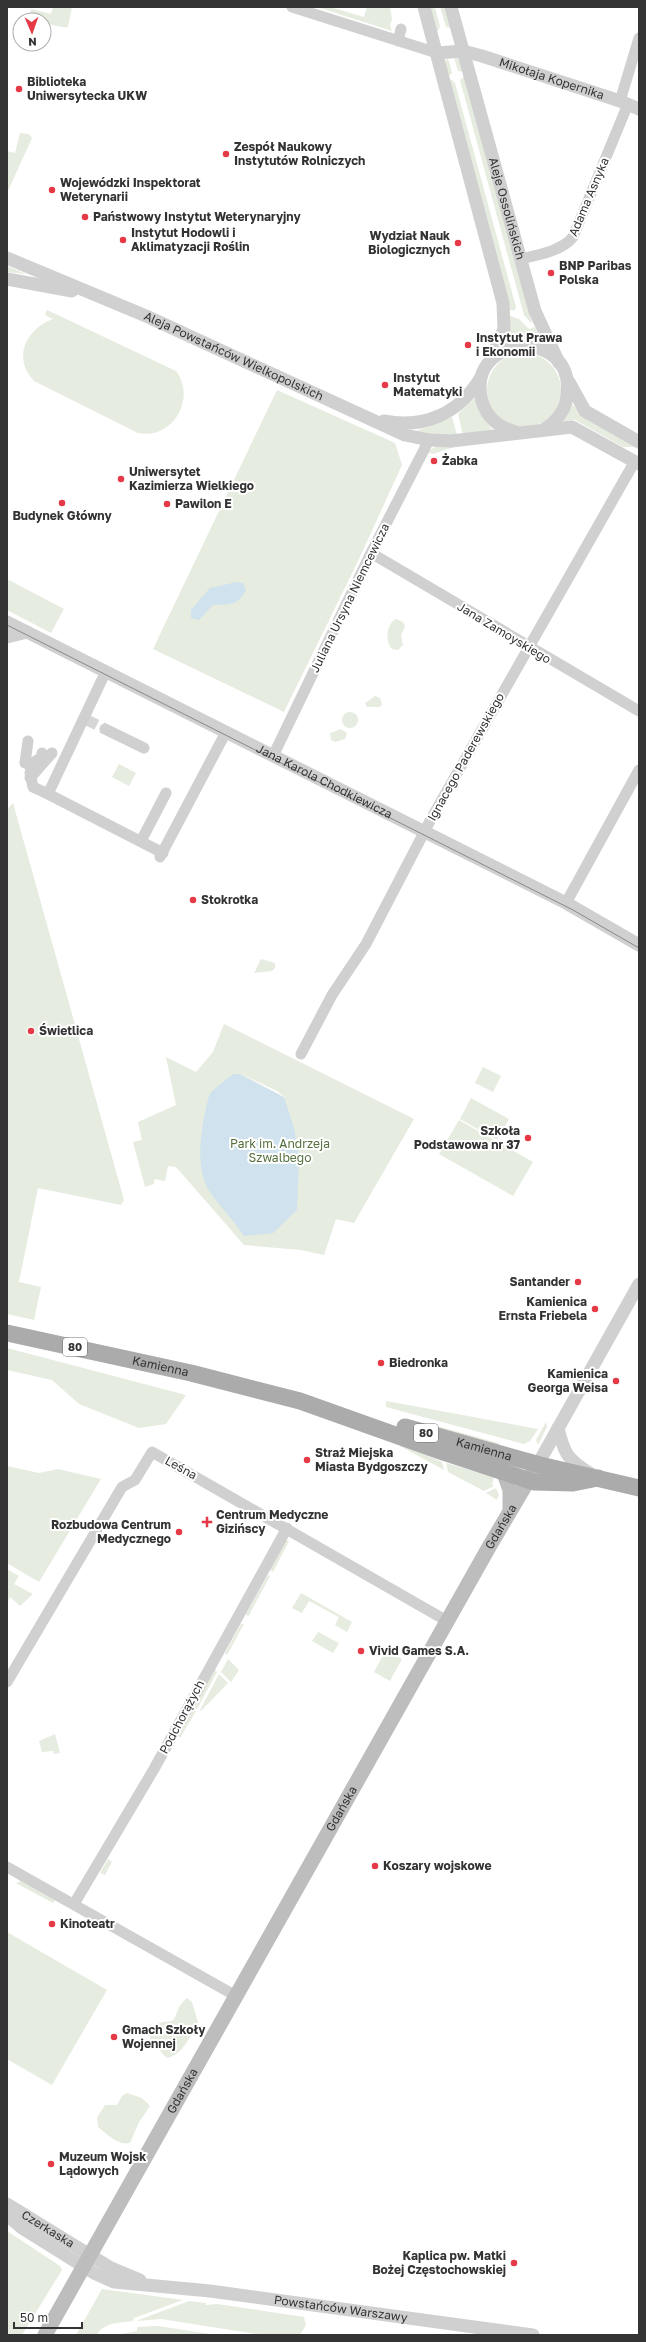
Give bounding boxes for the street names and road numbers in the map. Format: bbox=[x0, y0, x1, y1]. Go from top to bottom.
street label: Mikołaja Kopernika bbox=[497, 54, 606, 102]
street label: Adama Asnyka bbox=[565, 155, 612, 238]
street label: Aleje Ossolińskich bbox=[486, 156, 528, 261]
street label: Aleja Powstańców Wielkopolskich bbox=[142, 308, 326, 404]
street label: Juliana Ursyna Niemcewicza bbox=[307, 521, 392, 675]
street label: Jana Zamoyskiego bbox=[455, 599, 554, 666]
street label: Ignacego Paderewskiego bbox=[424, 690, 507, 823]
street label: Jana Karola Chodkiewicza bbox=[254, 741, 395, 821]
road number: 80 bbox=[63, 1338, 87, 1356]
street label: Kamienna bbox=[131, 1352, 190, 1379]
road number: 80 bbox=[414, 1424, 438, 1442]
street label: Kamienna bbox=[454, 1434, 514, 1464]
street label: Leśna bbox=[163, 1453, 200, 1482]
street label: Gdańska bbox=[481, 1501, 520, 1552]
street label: Podchorążych bbox=[156, 1677, 207, 1756]
street label: Gdańska bbox=[322, 1783, 360, 1834]
street label: Gdańska bbox=[163, 2065, 201, 2116]
street label: Czerkaska bbox=[19, 2207, 77, 2251]
street label: Powstańców Warszawy bbox=[273, 2292, 409, 2325]

